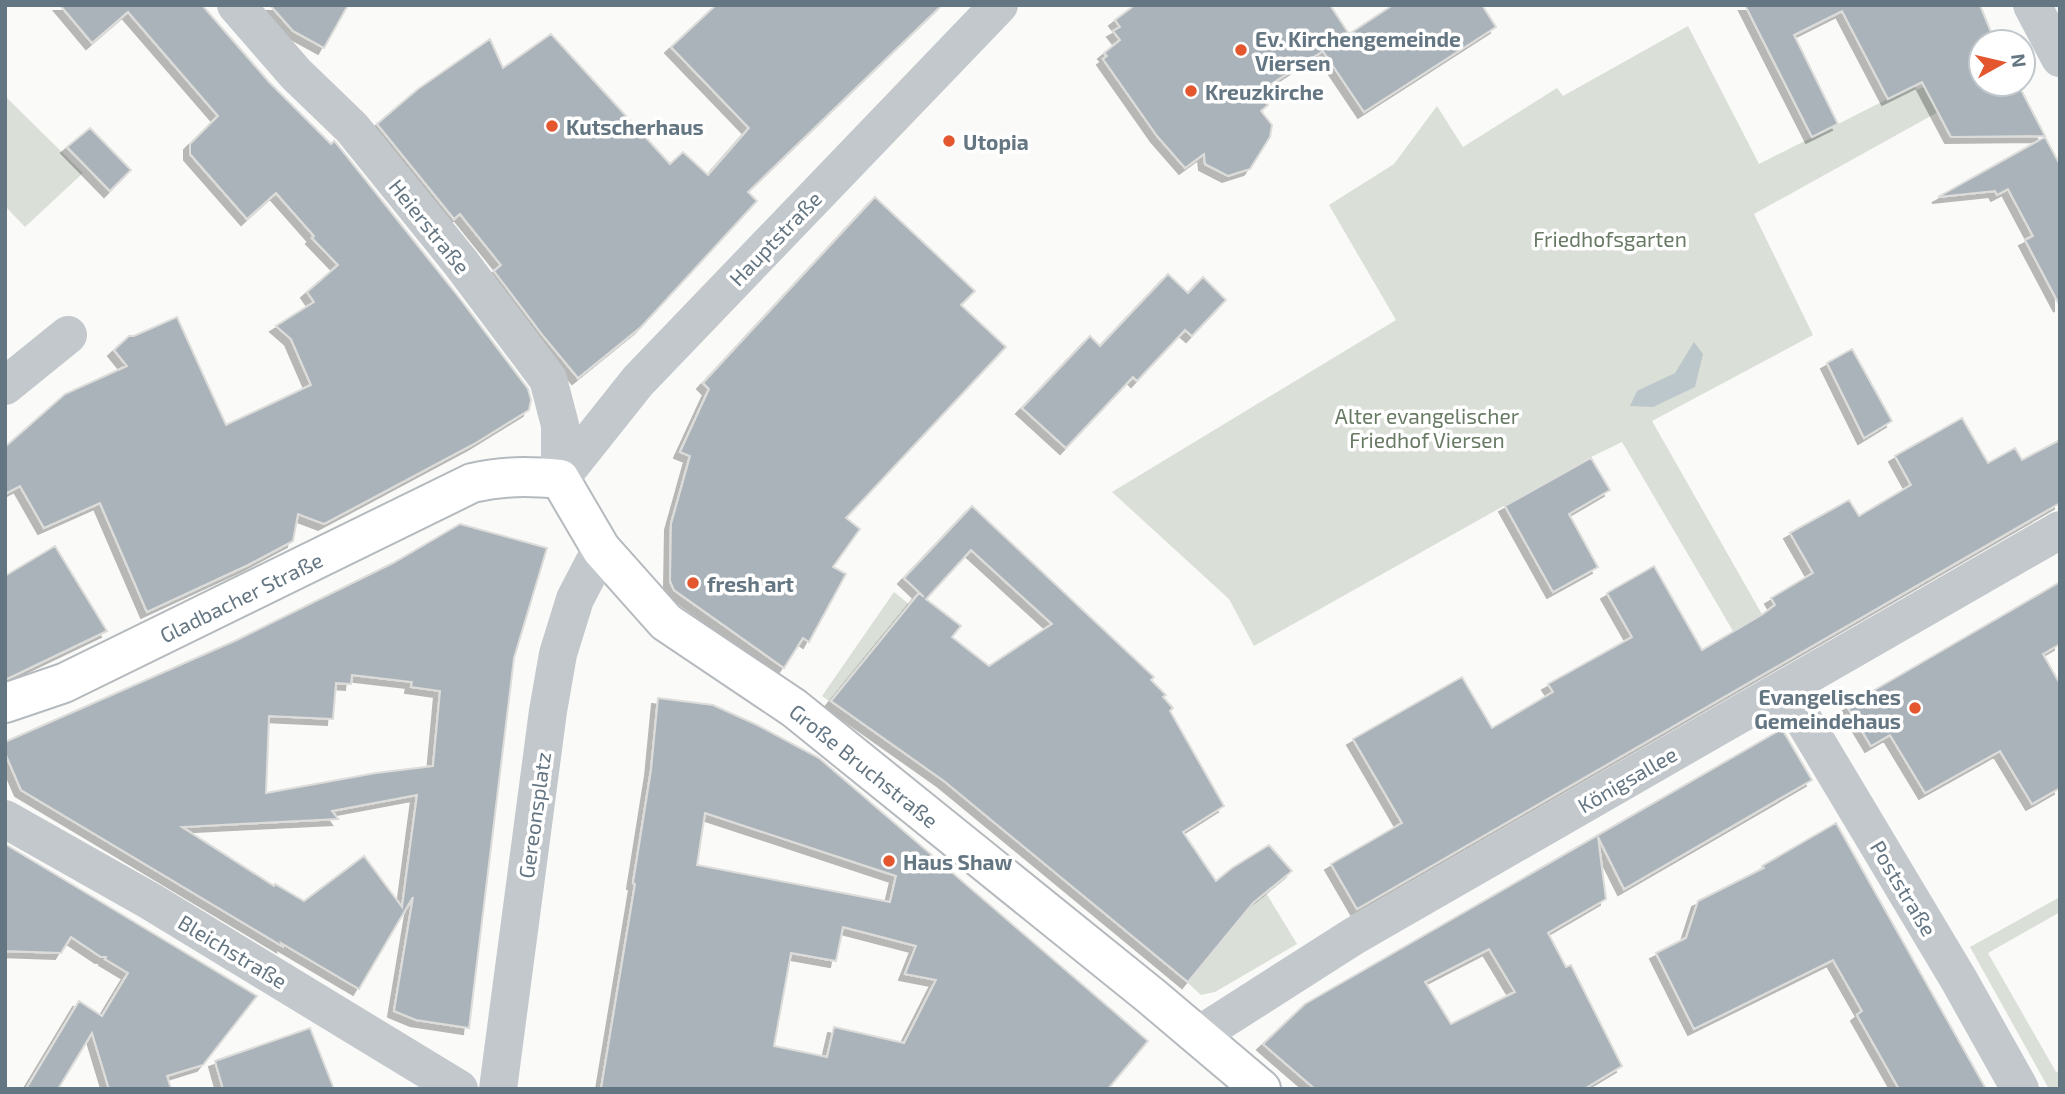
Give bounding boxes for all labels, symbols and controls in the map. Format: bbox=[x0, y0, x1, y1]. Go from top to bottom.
place label: Ev. Kirchengemeinde Viersen bbox=[1255, 26, 1461, 75]
north arrow bbox=[1967, 28, 2037, 98]
marker: Ev. Kirchengemeinde Viersen bbox=[1233, 42, 1249, 58]
text: N bbox=[2007, 52, 2032, 69]
place label: Kreuzkirche bbox=[1205, 79, 1324, 104]
marker: Kreuzkirche bbox=[1183, 83, 1199, 99]
place label: Kutscherhaus bbox=[566, 114, 704, 139]
marker: Kutscherhaus bbox=[544, 118, 560, 134]
place label: Utopia bbox=[963, 129, 1029, 154]
marker: Utopia bbox=[941, 133, 957, 149]
street label: Heierstraße bbox=[384, 174, 476, 278]
street label: Hauptstraße bbox=[724, 186, 826, 290]
park label: Friedhofsgarten bbox=[1533, 226, 1687, 251]
park label: Alter evangelischer Friedhof Viersen bbox=[1335, 403, 1520, 452]
street label: Gladbacher Straße bbox=[155, 546, 326, 647]
place label: fresh art bbox=[707, 571, 794, 596]
marker: fresh art bbox=[685, 575, 701, 591]
place label: Evangelisches Gemeindehaus bbox=[1754, 684, 1901, 733]
street label: Große Bruchstraße bbox=[785, 698, 944, 832]
marker: Evangelisches Gemeindehaus bbox=[1907, 700, 1923, 716]
street label: Königsallee bbox=[1573, 741, 1681, 817]
street label: Gereonsplatz bbox=[513, 750, 555, 880]
street label: Poststraße bbox=[1866, 836, 1942, 940]
place label: Haus Shaw bbox=[903, 849, 1013, 874]
marker: Haus Shaw bbox=[881, 853, 897, 869]
street label: Bleichstraße bbox=[174, 909, 292, 993]

